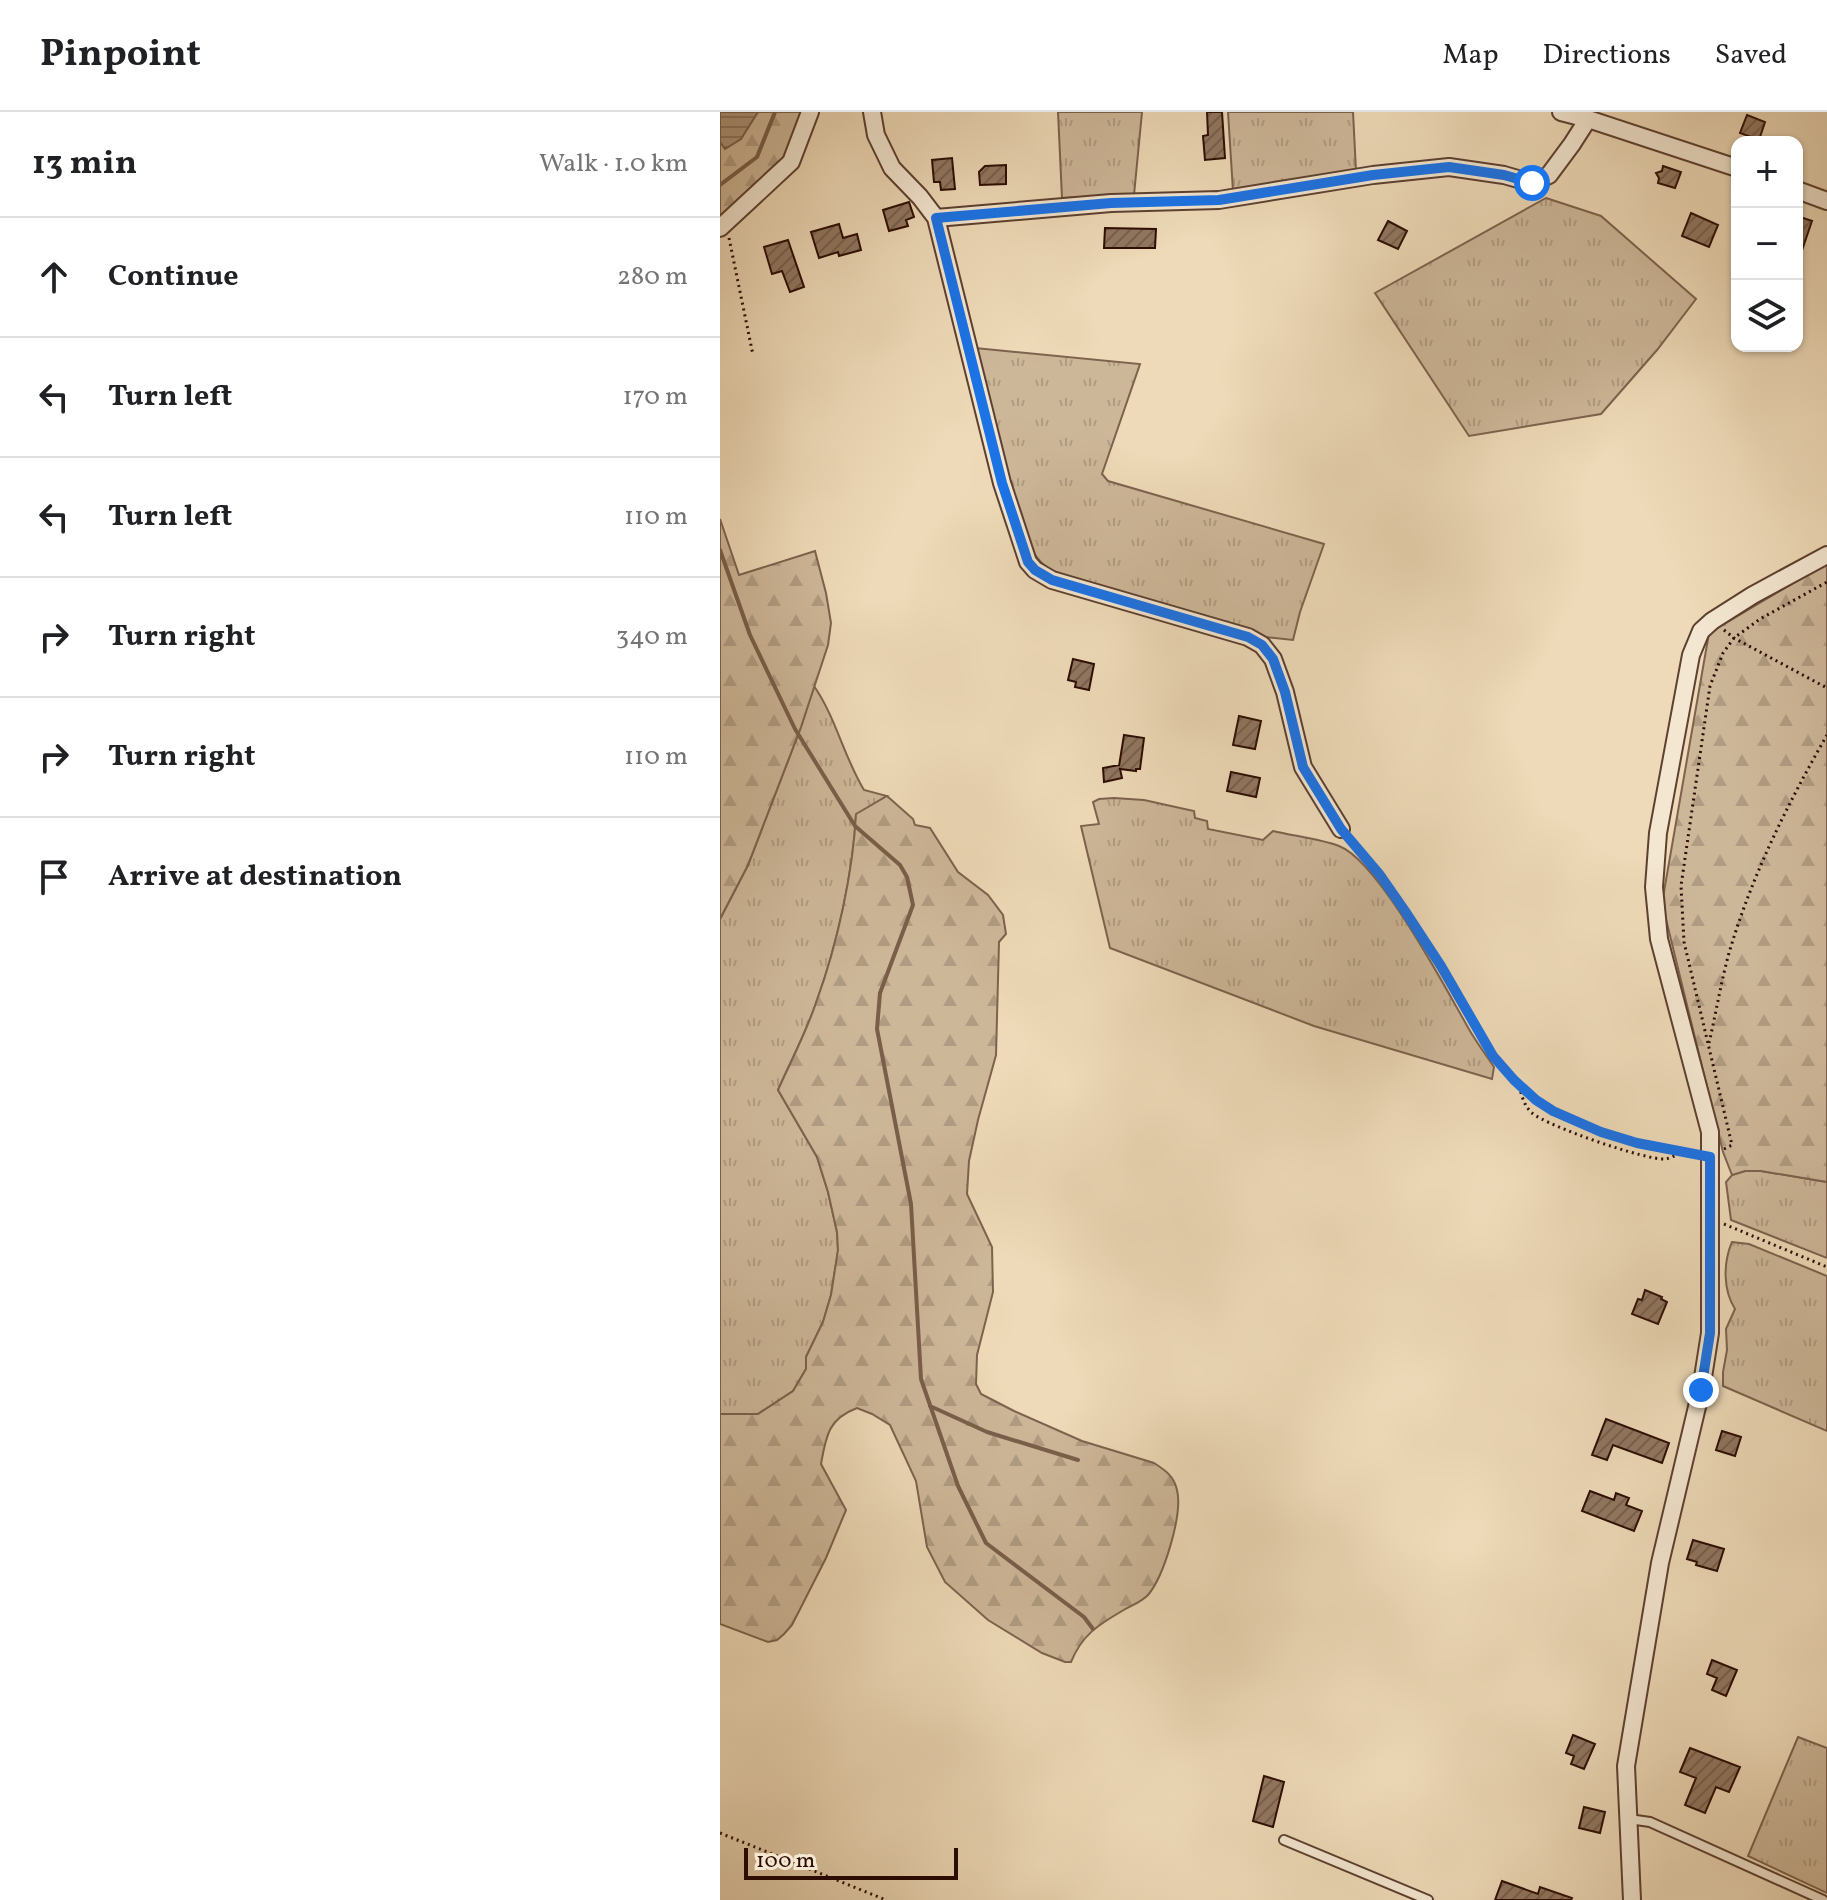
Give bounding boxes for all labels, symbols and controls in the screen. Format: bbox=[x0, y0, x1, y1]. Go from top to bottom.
text: Pinpoint bbox=[40, 29, 201, 82]
text: Map bbox=[1443, 36, 1499, 75]
text: Directions bbox=[1543, 36, 1671, 75]
text: Saved bbox=[1715, 36, 1787, 75]
map controls bbox=[1731, 136, 1803, 352]
button: + bbox=[1731, 136, 1803, 208]
text: 13 min bbox=[32, 141, 137, 188]
text: Walk · 1.0 km bbox=[539, 146, 688, 182]
route start bbox=[1514, 165, 1550, 201]
button: − bbox=[1731, 208, 1803, 280]
icon: ahead bbox=[32, 255, 76, 299]
text: Continue bbox=[108, 256, 239, 298]
text: 280 m bbox=[617, 259, 688, 295]
button: layers bbox=[1731, 280, 1803, 352]
icon: left bbox=[32, 375, 76, 419]
text: Turn left bbox=[108, 376, 232, 418]
text: 170 m bbox=[623, 379, 688, 415]
icon: left bbox=[32, 495, 76, 539]
text: Turn left bbox=[108, 496, 232, 538]
text: 110 m bbox=[624, 499, 688, 535]
icon: right bbox=[32, 615, 76, 659]
text: Turn right bbox=[108, 616, 256, 658]
text: 340 m bbox=[616, 619, 688, 655]
icon: right bbox=[32, 735, 76, 779]
text: Turn right bbox=[108, 736, 256, 778]
text: 110 m bbox=[624, 739, 688, 775]
icon: arrive bbox=[32, 855, 76, 899]
text: Arrive at destination bbox=[108, 856, 402, 898]
route end bbox=[1683, 1372, 1719, 1408]
scale bar bbox=[744, 1844, 958, 1880]
text: 100 m bbox=[756, 1846, 815, 1877]

